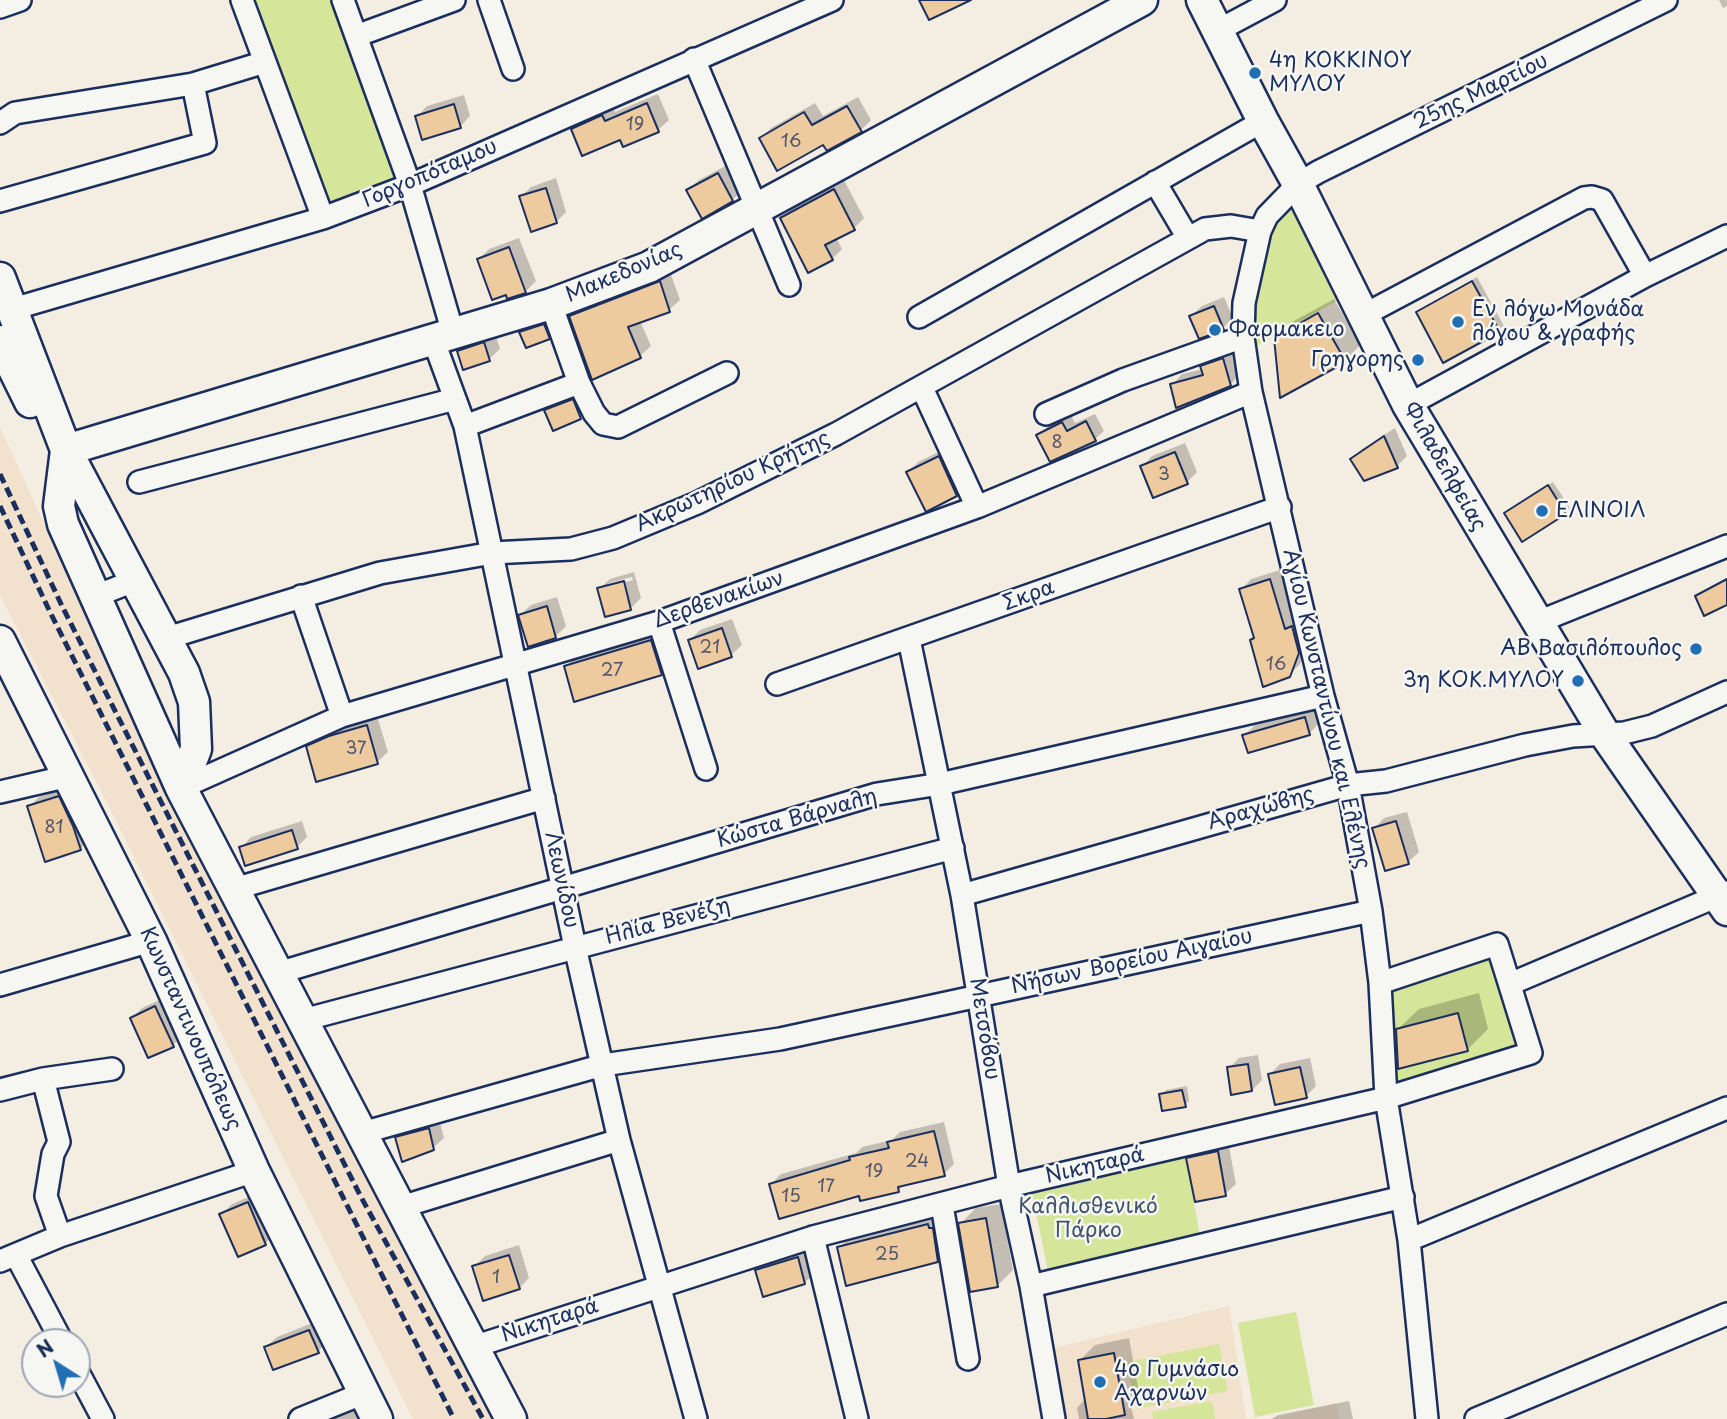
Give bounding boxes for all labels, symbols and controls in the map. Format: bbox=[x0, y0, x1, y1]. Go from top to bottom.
place label: 4η ΚΟΚΚΙΝΟΥ ΜΥΛΟΥ bbox=[1269, 48, 1412, 98]
street label: 25ης Μαρτίου bbox=[1410, 49, 1552, 135]
marker: 4η ΚΟΚΚΙΝΟΥ ΜΥΛΟΥ bbox=[1247, 65, 1263, 81]
house number: 19 bbox=[626, 114, 644, 136]
house number: 16 bbox=[781, 131, 801, 153]
street label: Γοργοπόταμου bbox=[359, 134, 501, 214]
street label: Μακεδονίας bbox=[562, 237, 686, 309]
place label: Εν λόγω Μονάδα λόγου & γραφής bbox=[1472, 297, 1644, 347]
marker: Εν λόγω Μονάδα λόγου & γραφής bbox=[1450, 314, 1466, 330]
place label: Φαρμακειο bbox=[1229, 317, 1344, 343]
marker: Φαρμακειο bbox=[1207, 322, 1223, 338]
place label: Γρηγορης bbox=[1311, 347, 1404, 373]
marker: Γρηγορης bbox=[1410, 352, 1426, 368]
street label: Φιλαδελφείας bbox=[1397, 398, 1491, 536]
street label: Ακρωτηρίου Κρήτης bbox=[632, 426, 834, 538]
house number: 8 bbox=[1051, 432, 1063, 454]
house number: 3 bbox=[1158, 464, 1170, 486]
place label: ΕΛΙΝΟΙΛ bbox=[1556, 498, 1645, 524]
marker: ΕΛΙΝΟΙΛ bbox=[1534, 503, 1550, 519]
street label: Αγίου Κωνσταντίνου και Ελένης bbox=[1277, 547, 1375, 871]
street label: Δερβενακίων bbox=[651, 566, 787, 634]
street label: Σκρα bbox=[1000, 575, 1058, 617]
place label: ΑΒ Βασιλόπουλος bbox=[1500, 636, 1682, 662]
house number: 21 bbox=[700, 637, 720, 659]
marker: ΑΒ Βασιλόπουλος bbox=[1688, 641, 1704, 657]
house number: 16 bbox=[1266, 654, 1286, 676]
house number: 27 bbox=[601, 660, 623, 682]
place label: 3η ΚΟΚ.ΜΥΛΟΥ bbox=[1403, 668, 1564, 694]
marker: 3η ΚΟΚ.ΜΥΛΟΥ bbox=[1570, 673, 1586, 689]
house number: 37 bbox=[345, 738, 367, 760]
street label: Αραχώβης bbox=[1205, 782, 1317, 836]
street label: Κώστα Βάρναλη bbox=[714, 784, 880, 854]
house number: 81 bbox=[44, 817, 64, 839]
street label: Λεωνίδου bbox=[538, 829, 584, 931]
street label: Ηλία Βενέζη bbox=[603, 893, 733, 951]
street label: Κωνσταντινουπόλεως bbox=[134, 924, 246, 1134]
street label: Νήσων Βορείου Αιγαίου bbox=[1009, 924, 1255, 1000]
street label: Μετσόβου bbox=[964, 976, 1004, 1082]
street label: Νικηταρά bbox=[1043, 1142, 1147, 1190]
house number: 24 bbox=[905, 1151, 929, 1173]
house number: 19 bbox=[865, 1161, 883, 1183]
house number: 17 bbox=[817, 1176, 835, 1198]
house number: 15 bbox=[781, 1186, 801, 1208]
park label: Καλλισθενικό Πάρκο bbox=[1018, 1194, 1158, 1244]
house number: 25 bbox=[875, 1244, 899, 1266]
house number: 1 bbox=[492, 1267, 500, 1289]
street label: Νικηταρά bbox=[498, 1293, 602, 1349]
north arrow bbox=[21, 1328, 91, 1398]
text: N bbox=[30, 1332, 59, 1364]
place label: 4ο Γυμνάσιο Αχαρνών bbox=[1114, 1357, 1239, 1407]
marker: 4ο Γυμνάσιο Αχαρνών bbox=[1092, 1374, 1108, 1390]

